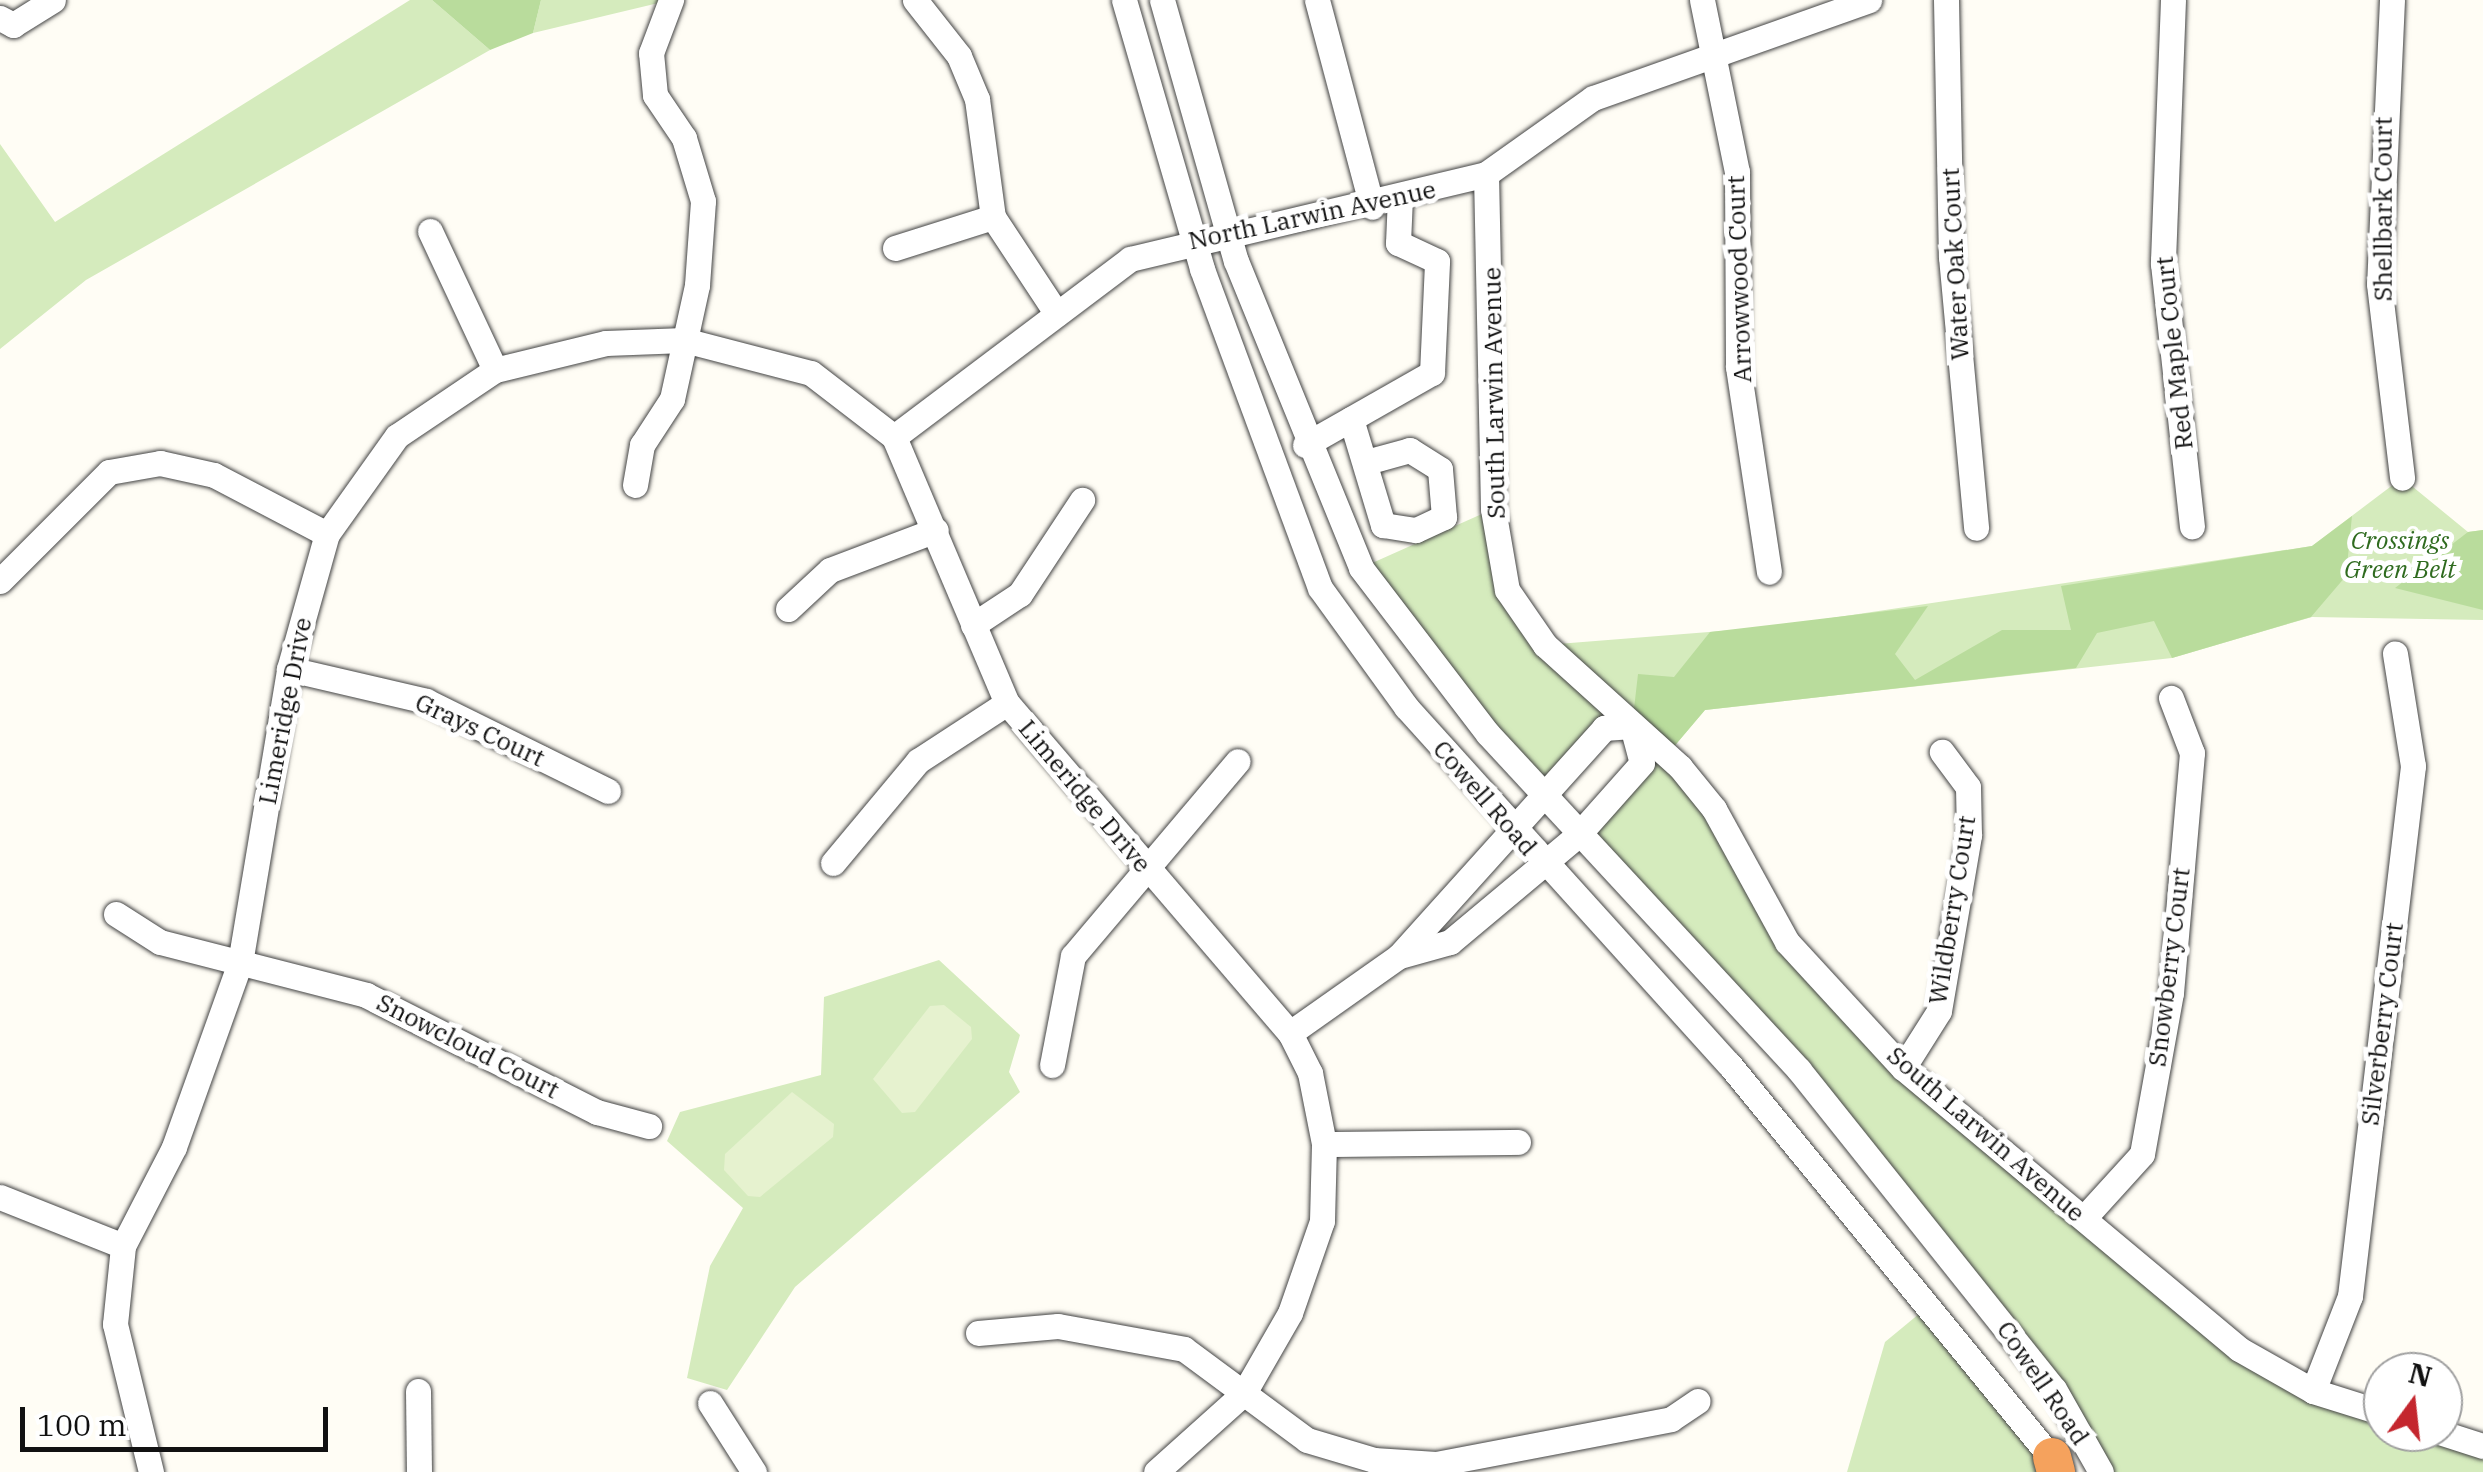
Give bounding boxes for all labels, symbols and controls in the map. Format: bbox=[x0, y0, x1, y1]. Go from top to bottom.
street label: Shellbark Court bbox=[2368, 117, 2398, 301]
street label: Water Oak Court bbox=[1935, 167, 1975, 361]
street label: North Larwin Avenue bbox=[1186, 174, 1438, 256]
street label: Arrowwood Court bbox=[1720, 175, 1758, 383]
street label: Red Maple Court bbox=[2149, 255, 2199, 451]
street label: South Larwin Avenue bbox=[1477, 267, 1511, 519]
park label: Crossings Green Belt bbox=[2344, 526, 2456, 585]
street label: Limeridge Drive bbox=[252, 615, 318, 807]
street label: Grays Court bbox=[411, 687, 549, 773]
street label: Limeridge Drive bbox=[1012, 714, 1158, 878]
street label: Cowell Road bbox=[1427, 734, 1543, 862]
street label: Wildberry Court bbox=[1922, 813, 1982, 1007]
street label: Snowberry Court bbox=[2142, 866, 2196, 1068]
street label: Silverberry Court bbox=[2355, 921, 2409, 1127]
street label: Snowcloud Court bbox=[372, 987, 564, 1105]
street label: South Larwin Avenue bbox=[1881, 1040, 2091, 1228]
street label: Cowell Road bbox=[1991, 1315, 2095, 1451]
north arrow bbox=[2363, 1352, 2463, 1452]
text: N bbox=[2405, 1354, 2436, 1395]
scale bar bbox=[25, 1387, 332, 1449]
text: 100 m bbox=[37, 1405, 127, 1444]

